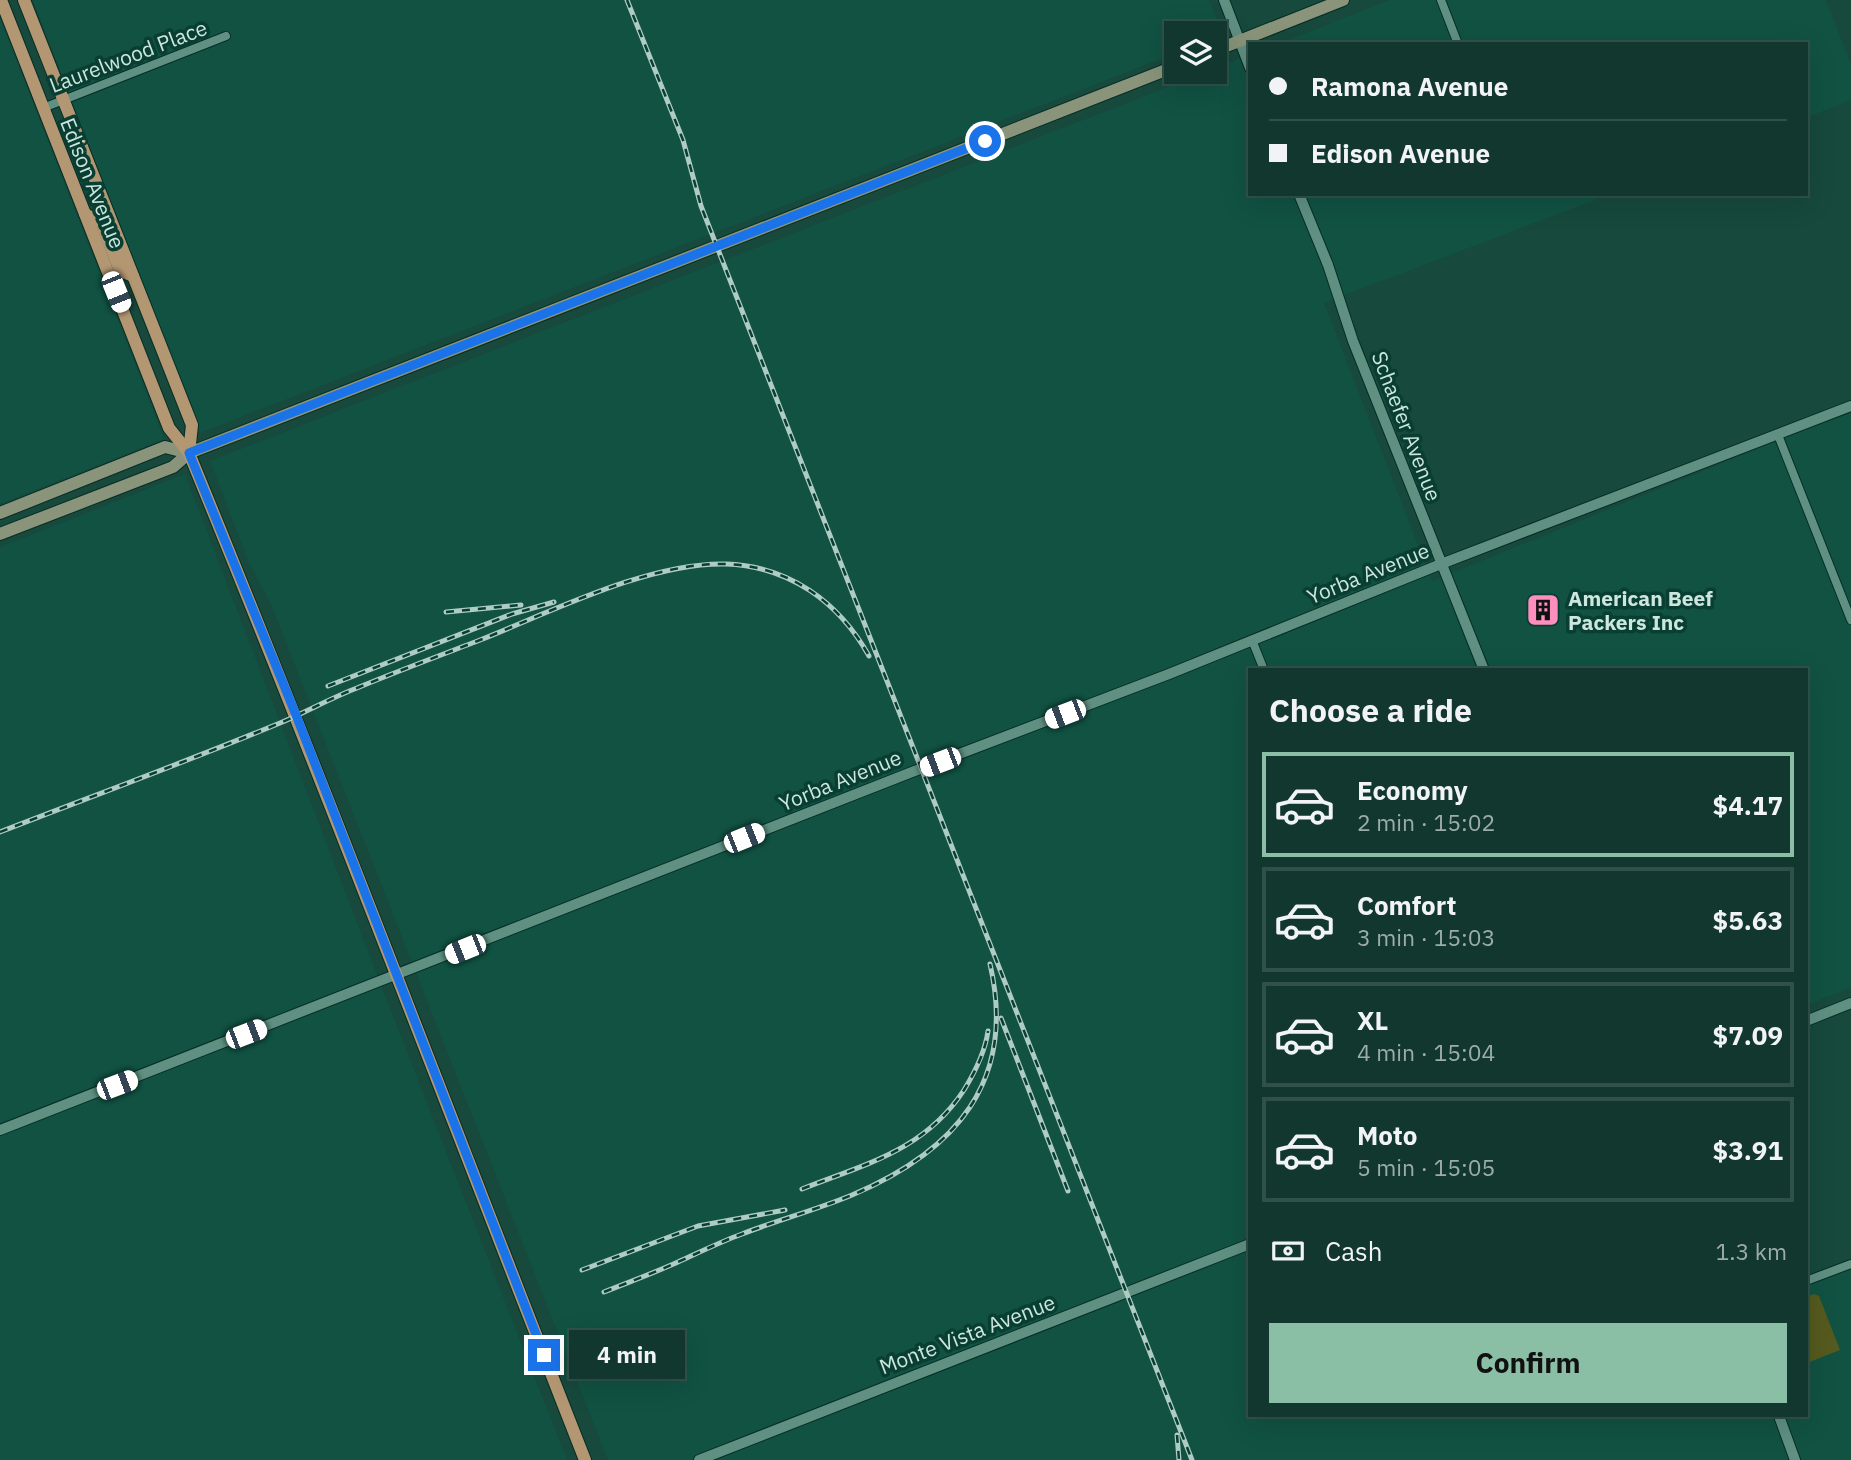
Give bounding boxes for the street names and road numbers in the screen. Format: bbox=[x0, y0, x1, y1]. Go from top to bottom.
street label: Laurelwood Place bbox=[45, 13, 211, 99]
street label: Edison Avenue bbox=[54, 114, 132, 252]
street label: Schaefer Avenue bbox=[1366, 347, 1448, 505]
street label: Yorba Avenue bbox=[1303, 536, 1433, 610]
street label: Yorba Avenue bbox=[775, 743, 905, 817]
street label: Monte Vista Avenue bbox=[875, 1288, 1059, 1380]

